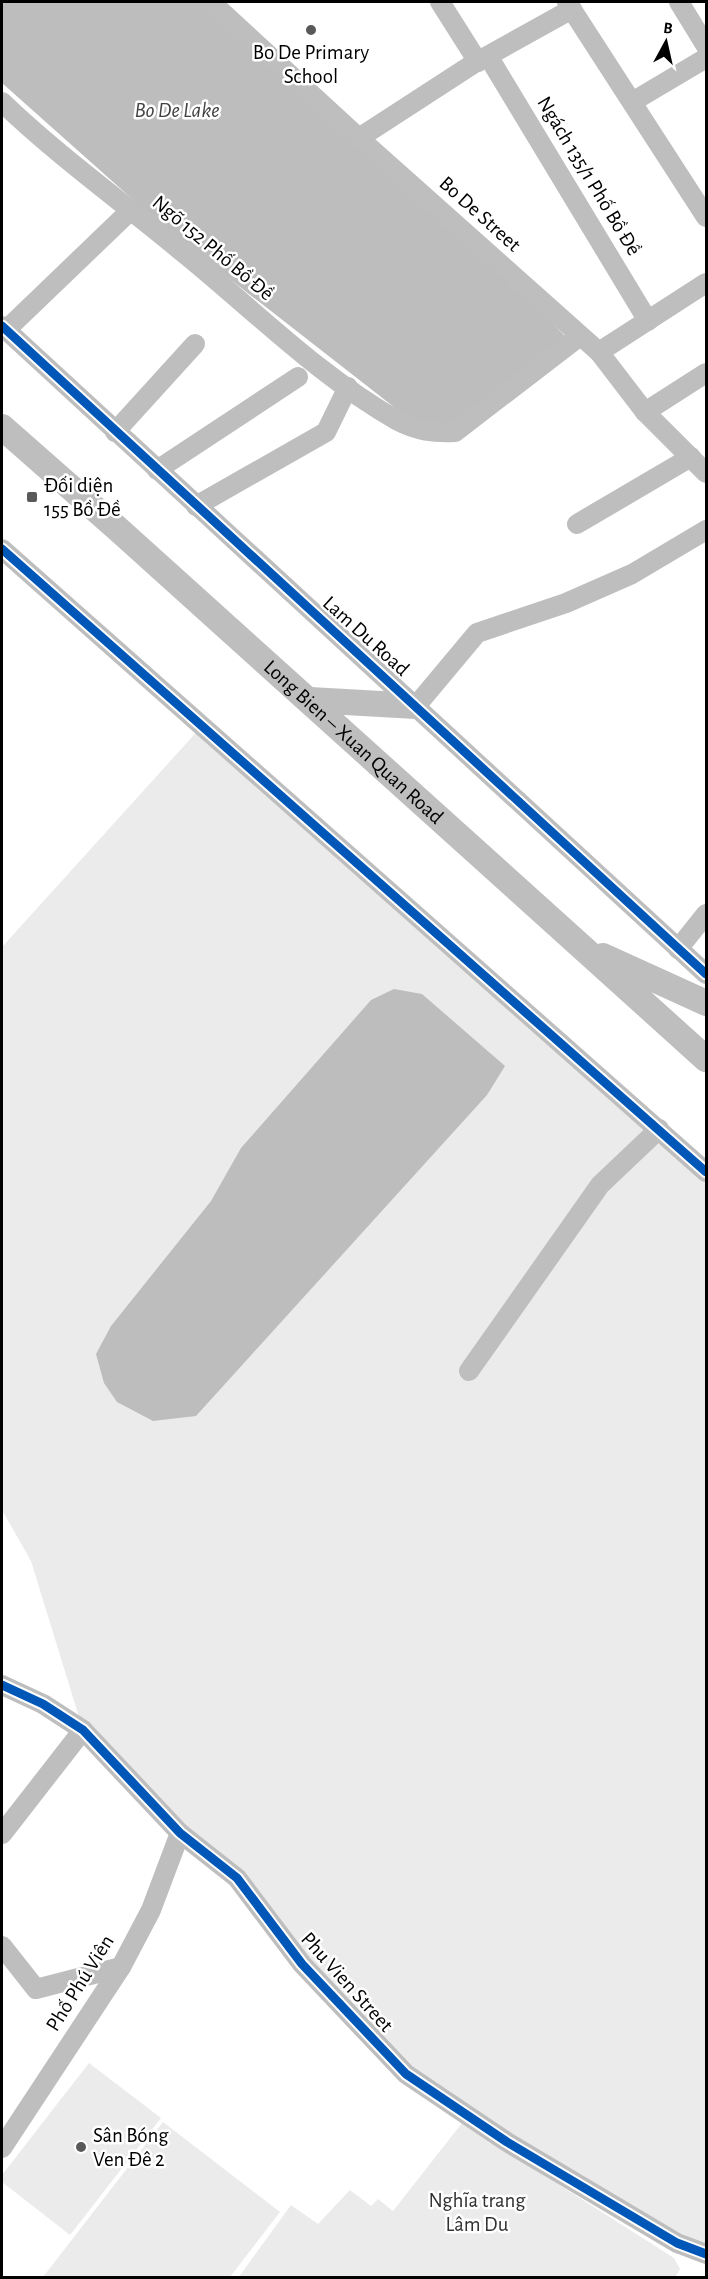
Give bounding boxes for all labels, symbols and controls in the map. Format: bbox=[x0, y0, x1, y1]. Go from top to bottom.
north arrow bbox=[636, 12, 696, 72]
text: B bbox=[662, 20, 674, 37]
marker: Bo De Primary School bbox=[304, 23, 318, 37]
place label: Bo De Primary School bbox=[253, 42, 369, 87]
street label: Ngách 135/1 Phố Bồ Đề bbox=[533, 93, 645, 259]
water label: Bo De Lake bbox=[135, 99, 220, 121]
street label: Bo De Street bbox=[435, 172, 525, 256]
street label: Ngõ 152 Phố Bồ Đề bbox=[148, 191, 278, 305]
place label: Đối diện 155 Bồ Đề bbox=[44, 475, 121, 520]
marker: Đối diện 155 Bồ Đề bbox=[25, 490, 39, 504]
street label: Lam Du Road bbox=[319, 592, 413, 680]
street label: Long Bien – Xuan Quan Road bbox=[260, 656, 448, 828]
street label: Phu Vien Street bbox=[297, 1928, 397, 2036]
street label: Phố Phú Viên bbox=[42, 1931, 118, 2035]
place label: Sân Bóng Ven Đê 2 bbox=[93, 2125, 169, 2170]
marker: Sân Bóng Ven Đê 2 bbox=[74, 2140, 88, 2154]
park label: Nghĩa trang Lâm Du bbox=[428, 2190, 526, 2235]

